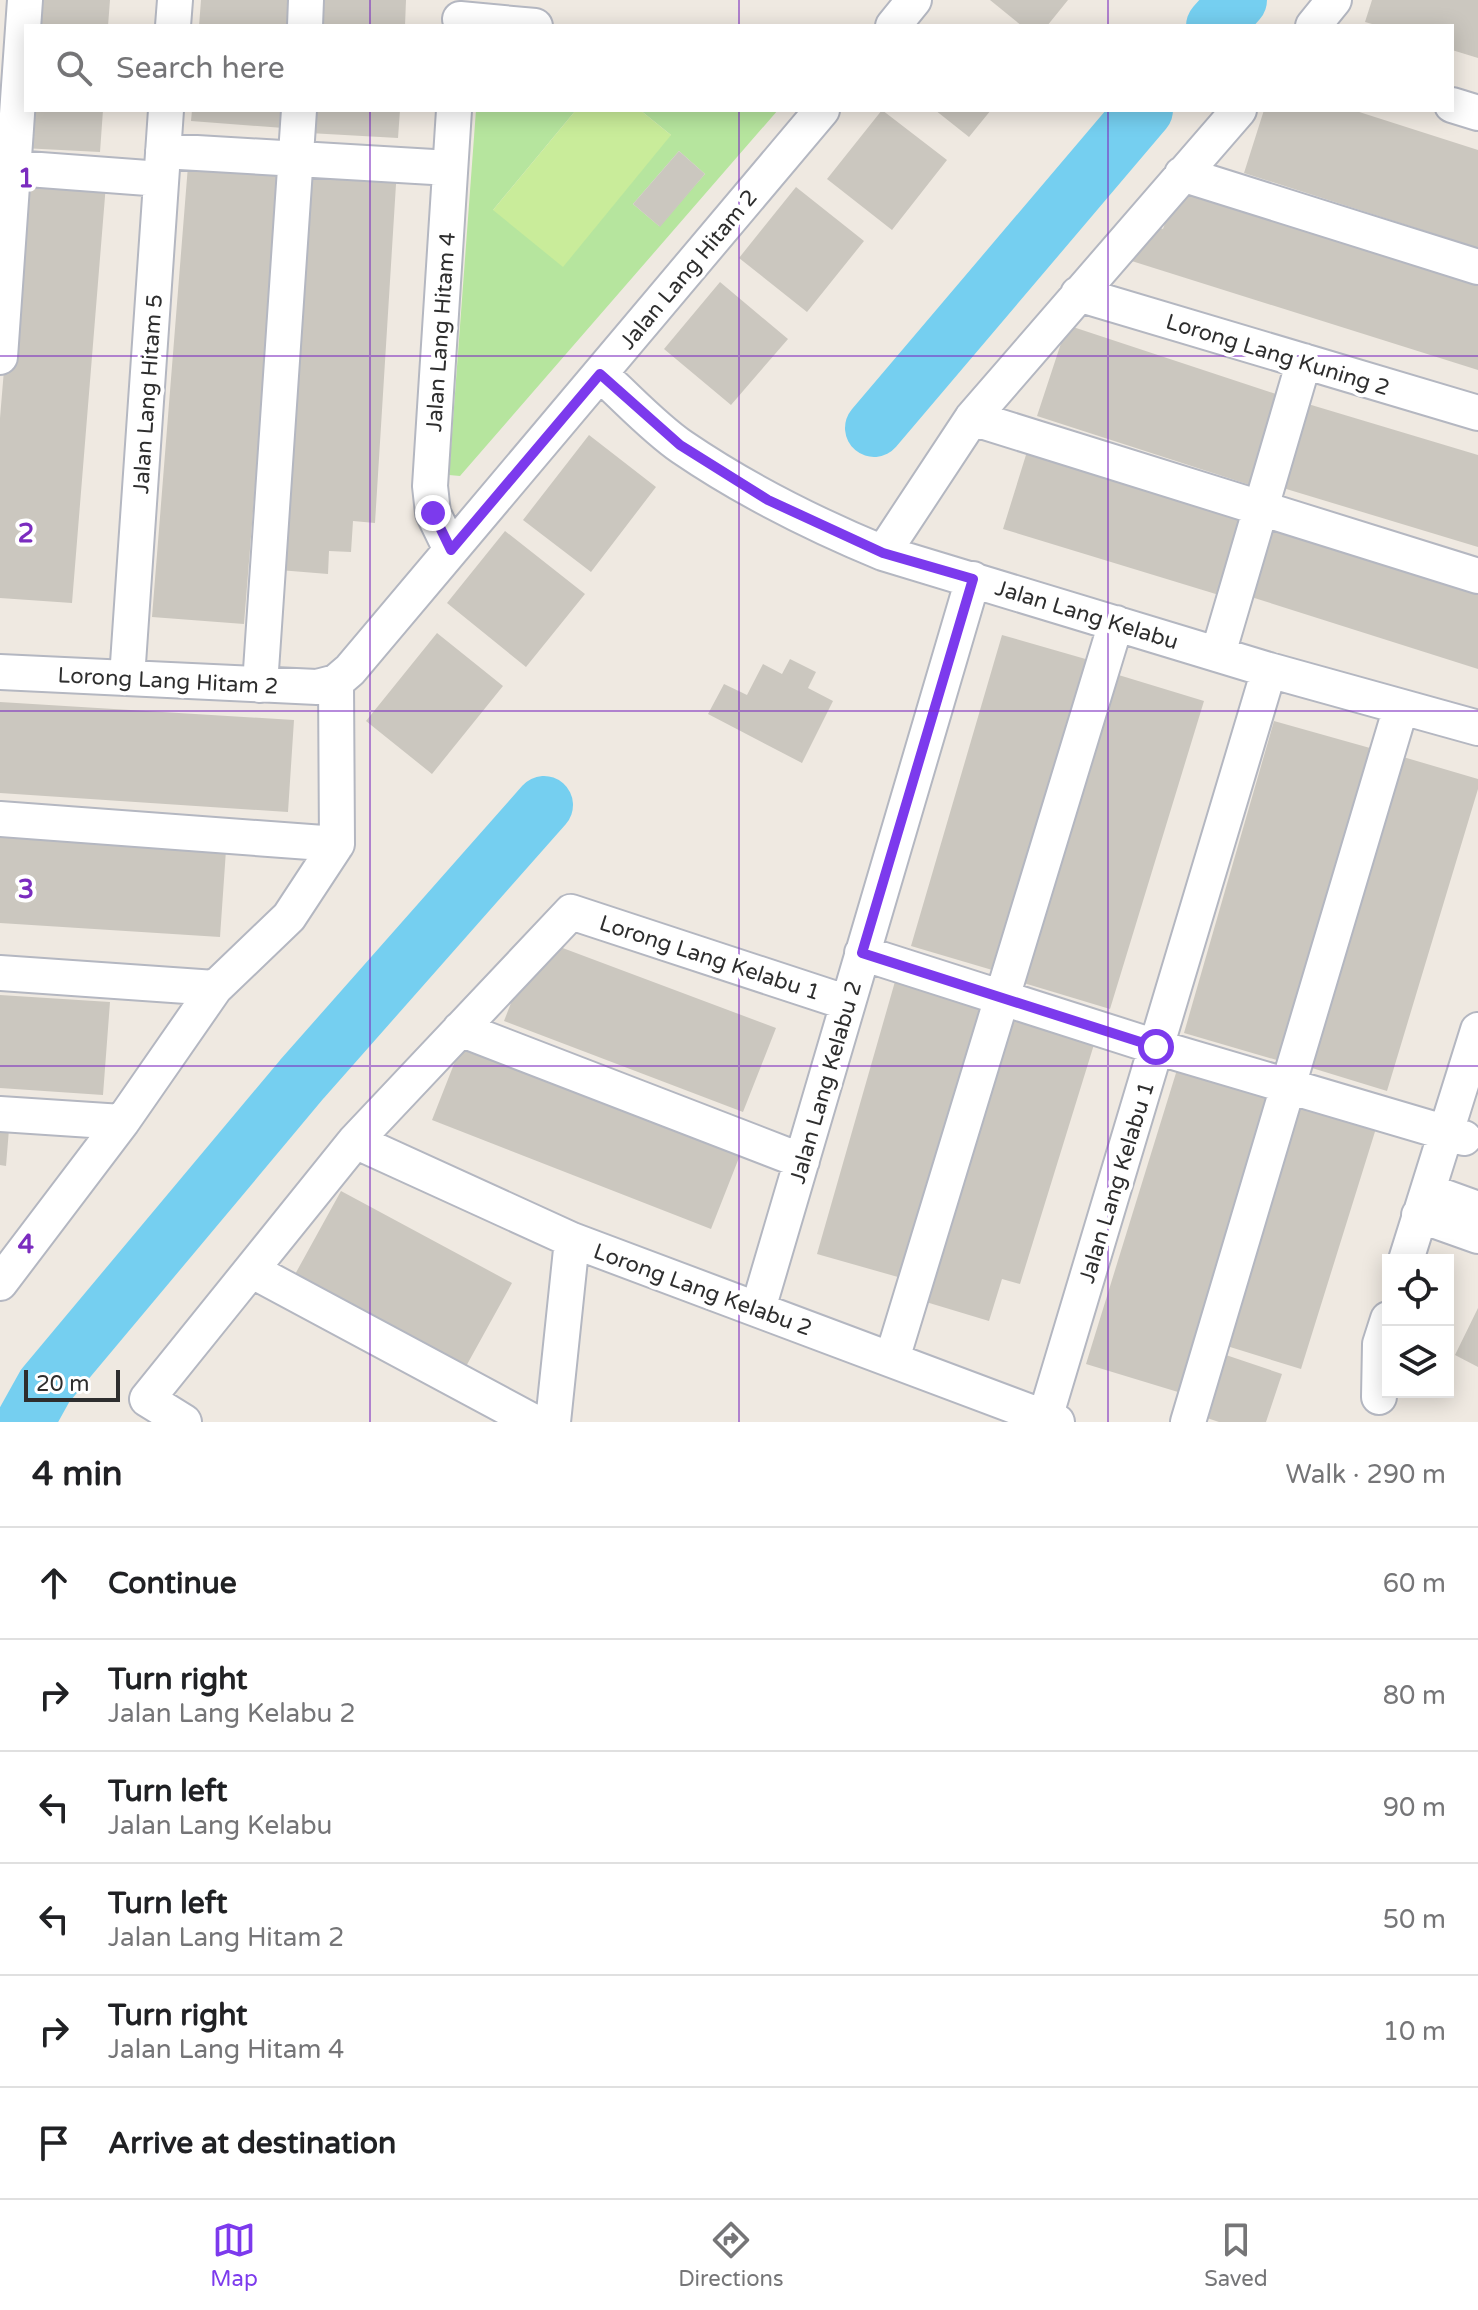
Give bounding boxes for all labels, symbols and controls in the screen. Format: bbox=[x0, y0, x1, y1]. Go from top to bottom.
search box bbox=[24, 24, 1454, 112]
icon: search bbox=[52, 46, 96, 90]
text: Search here bbox=[116, 50, 285, 87]
text: 1 bbox=[18, 163, 34, 194]
street label: Jalan Lang Hitam 2 bbox=[615, 185, 763, 355]
street label: Jalan Lang Hitam 4 bbox=[421, 231, 461, 433]
street label: Jalan Lang Hitam 5 bbox=[128, 293, 168, 495]
street label: Lorong Lang Kuning 2 bbox=[1163, 309, 1393, 401]
route end bbox=[415, 495, 451, 531]
text: 2 bbox=[18, 518, 34, 549]
street label: Jalan Lang Kelabu bbox=[992, 575, 1181, 655]
street label: Lorong Lang Hitam 2 bbox=[57, 662, 279, 700]
text: 3 bbox=[18, 874, 34, 905]
street label: Lorong Lang Kelabu 1 bbox=[596, 910, 823, 1006]
street label: Jalan Lang Kelabu 2 bbox=[785, 978, 867, 1187]
route start bbox=[1138, 1029, 1174, 1065]
street label: Jalan Lang Kelabu 1 bbox=[1074, 1078, 1160, 1286]
text: 4 bbox=[18, 1229, 34, 1260]
street label: Lorong Lang Kelabu 2 bbox=[590, 1238, 815, 1342]
map controls bbox=[1382, 1254, 1454, 1398]
button: locate bbox=[1382, 1254, 1454, 1326]
button: layers bbox=[1382, 1326, 1454, 1398]
scale bar bbox=[24, 1366, 120, 1402]
text: 20 m bbox=[36, 1371, 90, 1397]
text: 4 min bbox=[32, 1454, 123, 1495]
text: Walk · 290 m bbox=[1286, 1459, 1446, 1490]
icon: ahead bbox=[32, 1561, 76, 1605]
text: Continue bbox=[108, 1565, 237, 1602]
text: 60 m bbox=[1383, 1568, 1446, 1599]
text: Turn right bbox=[108, 1661, 248, 1698]
icon: right bbox=[32, 1673, 76, 1717]
text: 80 m bbox=[1383, 1680, 1446, 1711]
text: Jalan Lang Kelabu 2 bbox=[108, 1698, 356, 1729]
text: Turn left bbox=[108, 1773, 227, 1810]
icon: left bbox=[32, 1785, 76, 1829]
text: 90 m bbox=[1383, 1792, 1446, 1823]
text: Jalan Lang Kelabu bbox=[108, 1810, 332, 1841]
text: Turn left bbox=[108, 1885, 227, 1922]
icon: left bbox=[32, 1897, 76, 1941]
text: 50 m bbox=[1383, 1904, 1446, 1935]
text: Jalan Lang Hitam 2 bbox=[108, 1922, 344, 1953]
text: Turn right bbox=[108, 1997, 248, 2034]
icon: right bbox=[32, 2009, 76, 2053]
text: 10 m bbox=[1383, 2016, 1446, 2047]
text: Jalan Lang Hitam 4 bbox=[108, 2034, 344, 2065]
icon: arrive bbox=[32, 2121, 76, 2165]
text: Arrive at destination bbox=[108, 2125, 396, 2162]
tab: Map bbox=[210, 2218, 258, 2292]
tab: Directions bbox=[678, 2218, 784, 2292]
tab: Saved bbox=[1204, 2218, 1268, 2292]

